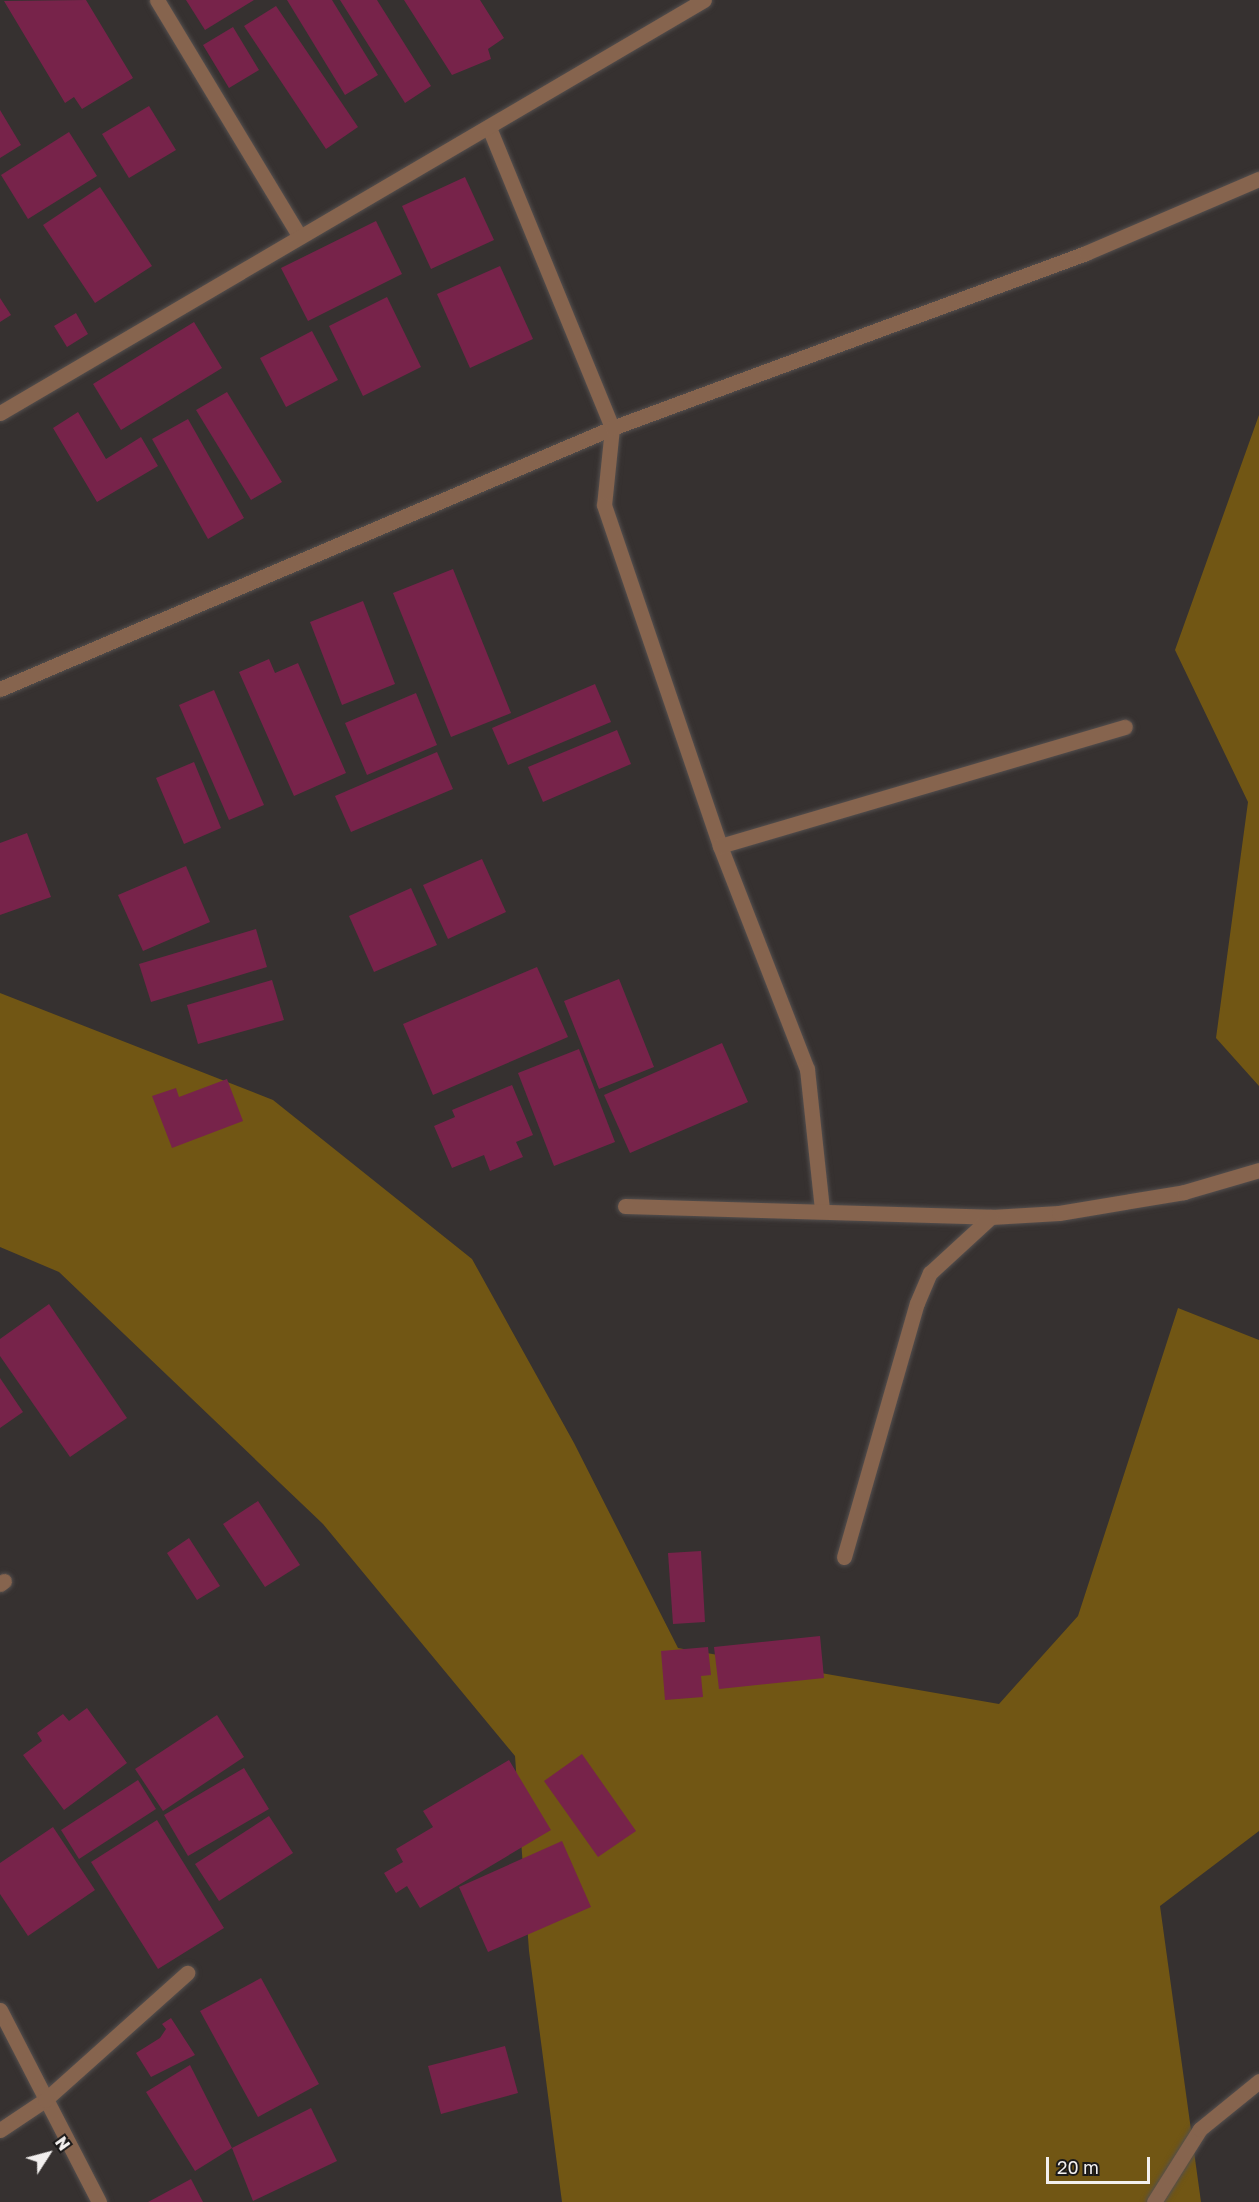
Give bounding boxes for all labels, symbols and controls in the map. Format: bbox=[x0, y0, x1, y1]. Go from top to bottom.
north arrow bbox=[18, 2124, 78, 2184]
text: N bbox=[51, 2133, 74, 2154]
scale bar bbox=[1049, 2145, 1152, 2183]
text: 20 m bbox=[1057, 2156, 1099, 2178]

